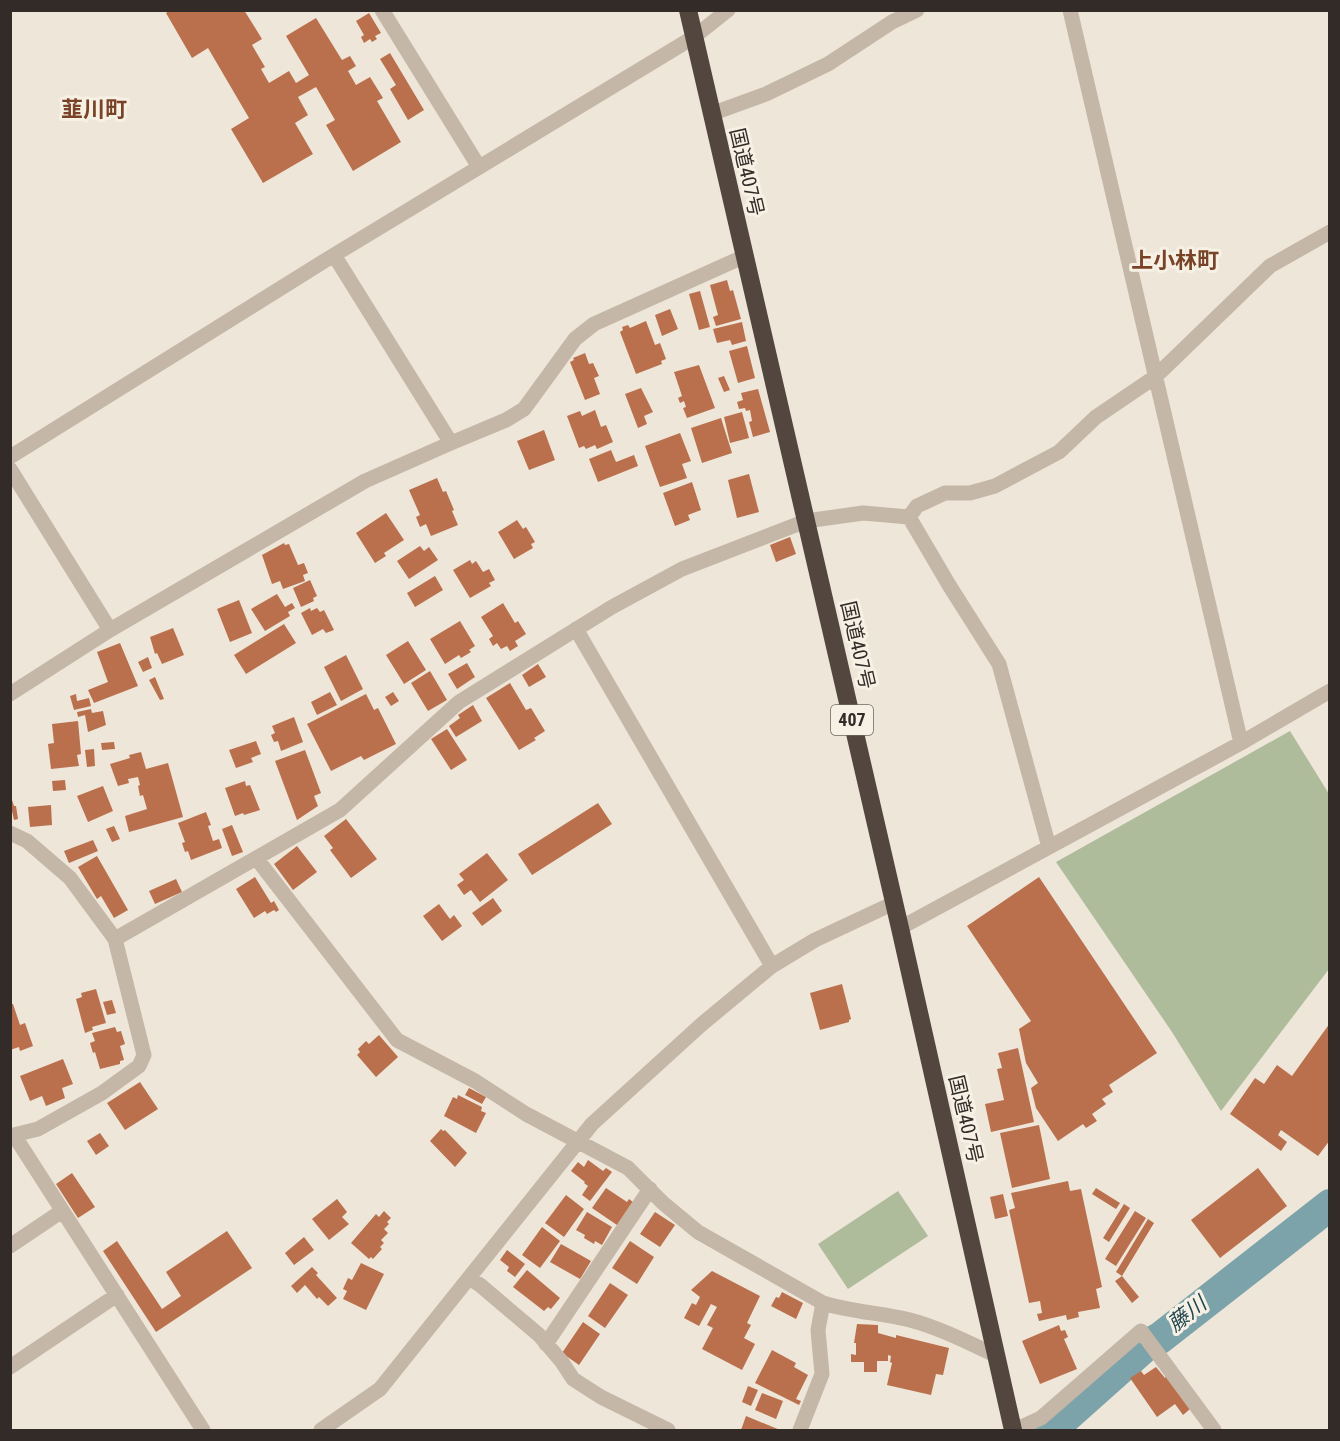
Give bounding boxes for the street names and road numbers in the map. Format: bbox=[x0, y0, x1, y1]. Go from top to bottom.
street label: 国道407号 bbox=[725, 126, 769, 218]
street label: 国道407号 bbox=[836, 599, 880, 691]
road number: 407 bbox=[831, 705, 873, 735]
street label: 国道407号 bbox=[944, 1073, 988, 1165]

